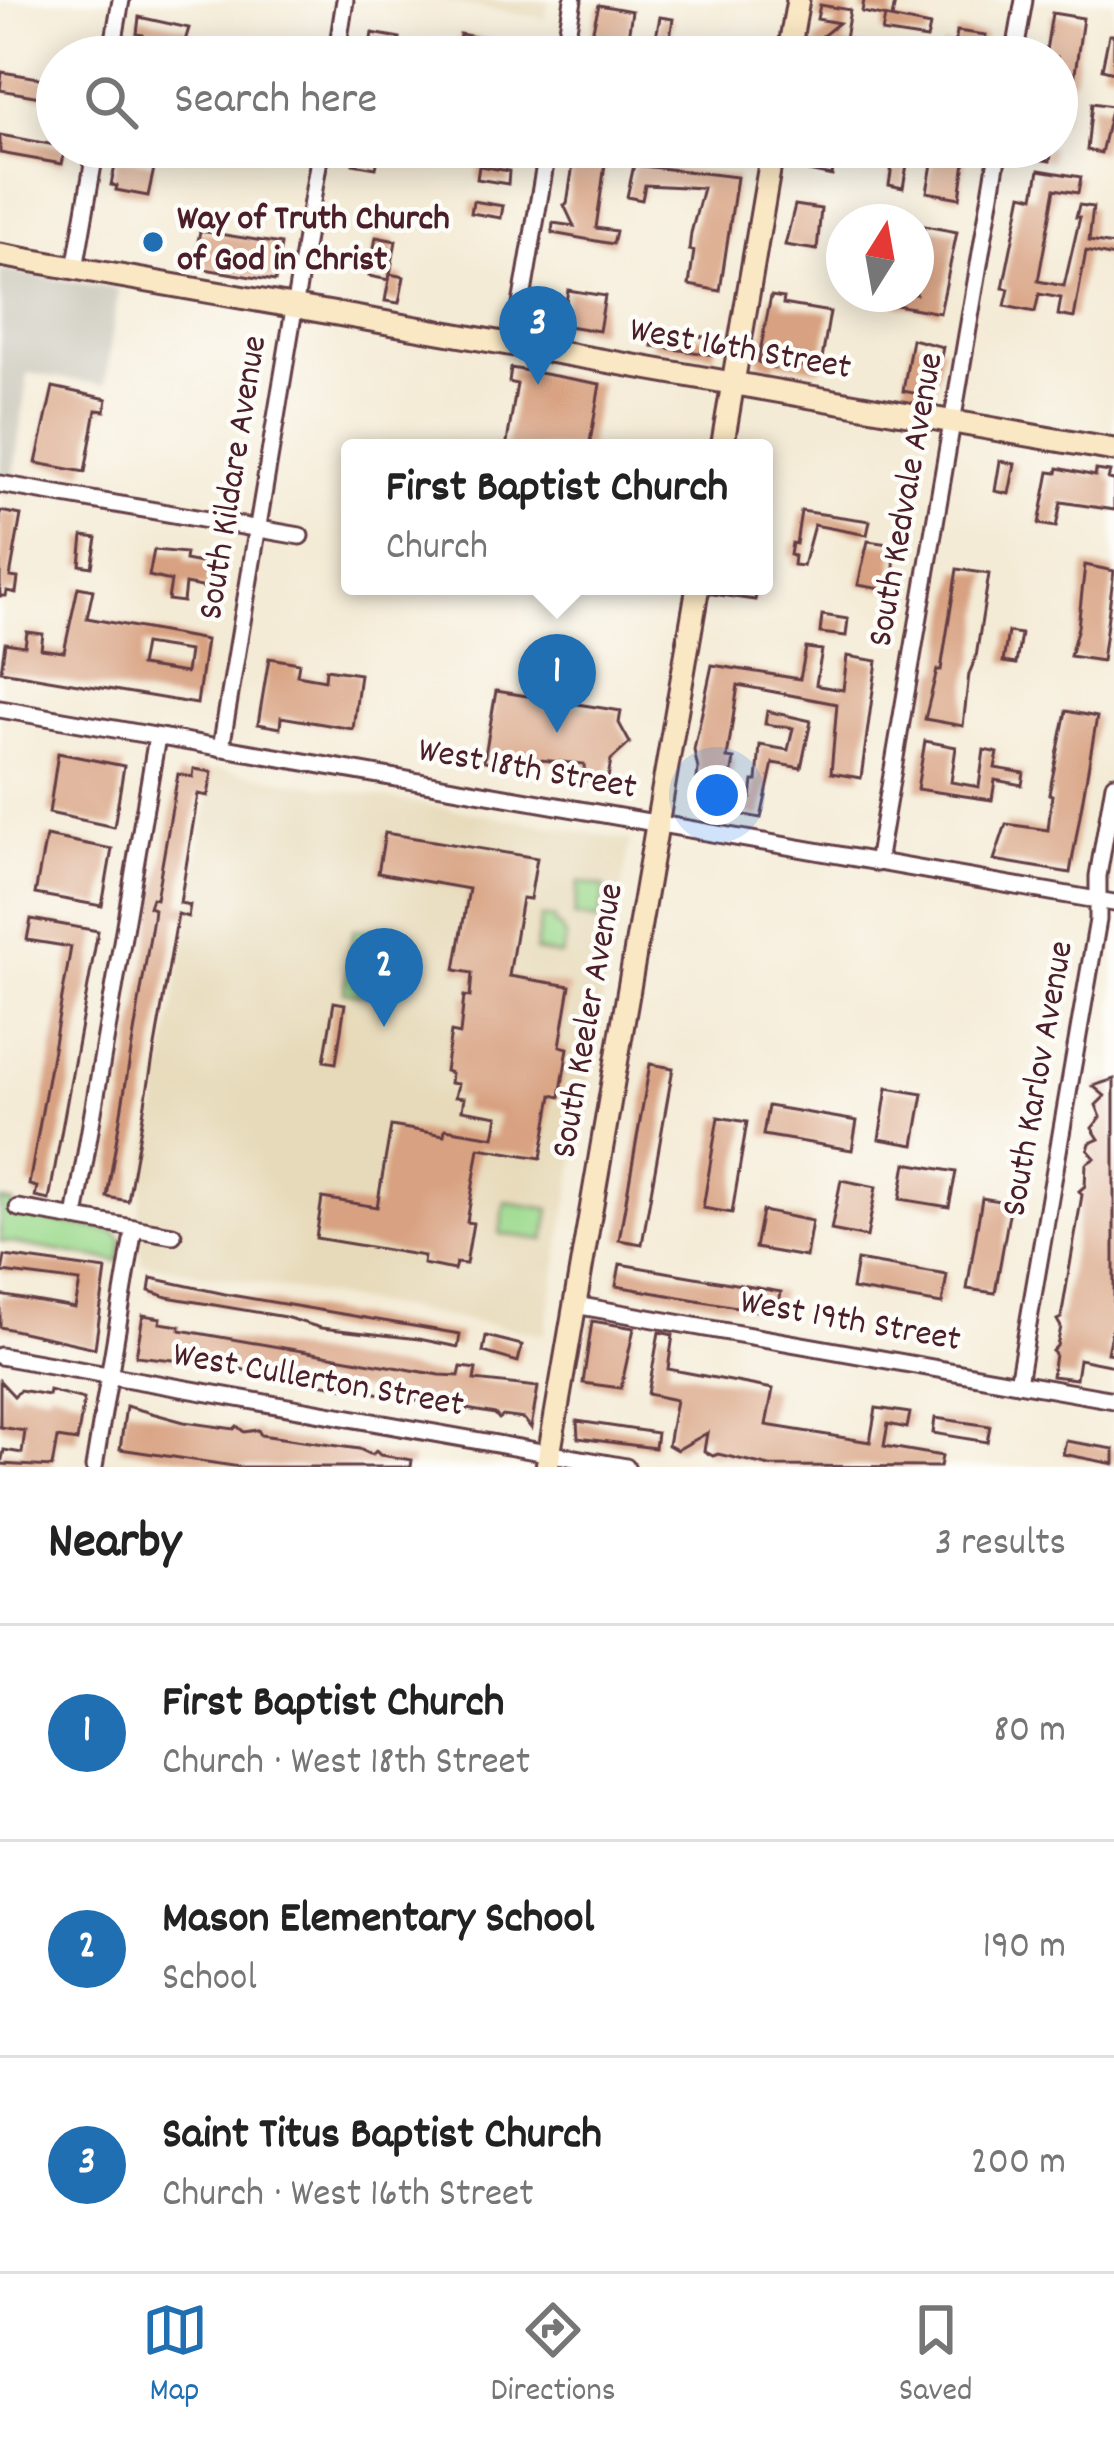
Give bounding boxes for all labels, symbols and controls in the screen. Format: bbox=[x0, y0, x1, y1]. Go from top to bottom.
search box bbox=[36, 36, 1078, 168]
icon: search bbox=[78, 69, 144, 135]
text: Search here bbox=[174, 70, 377, 134]
place label: Way of Truth Church of God in Christ bbox=[177, 195, 450, 288]
north arrow bbox=[826, 204, 934, 312]
marker: Way of Truth Church of God in Christ bbox=[140, 229, 166, 255]
pin: 3 bbox=[499, 286, 577, 385]
street label: West 16th Street bbox=[625, 306, 855, 396]
street label: South Kildare Avenue bbox=[187, 332, 283, 624]
street label: South Kedvale Avenue bbox=[857, 349, 959, 651]
popup bbox=[341, 439, 773, 595]
text: First Baptist Church bbox=[386, 458, 728, 522]
text: Church bbox=[386, 522, 488, 577]
pin: 1 bbox=[518, 634, 596, 733]
street label: West 18th Street bbox=[414, 726, 640, 816]
your location bbox=[687, 765, 747, 825]
street label: South Keeler Avenue bbox=[540, 879, 640, 1163]
pin: 2 bbox=[345, 928, 423, 1027]
street label: South Karlov Avenue bbox=[990, 937, 1090, 1221]
street label: West 19th Street bbox=[736, 1278, 964, 1368]
street label: West Cullerton Street bbox=[168, 1331, 468, 1433]
text: Nearby bbox=[48, 1509, 181, 1581]
text: 3 results bbox=[935, 1518, 1066, 1573]
text: First Baptist Church bbox=[162, 1673, 504, 1737]
text: 1 bbox=[83, 1705, 91, 1760]
text: 80 m bbox=[993, 1705, 1066, 1760]
text: Church · West 18th Street bbox=[162, 1737, 530, 1792]
text: Mason Elementary School bbox=[162, 1889, 594, 1953]
text: 2 bbox=[78, 1921, 96, 1976]
text: 190 m bbox=[983, 1921, 1066, 1976]
text: School bbox=[162, 1953, 257, 2008]
text: Saint Titus Baptist Church bbox=[162, 2105, 602, 2169]
text: 3 bbox=[78, 2137, 96, 2192]
text: 200 m bbox=[971, 2137, 1066, 2192]
text: Church · West 16th Street bbox=[162, 2169, 534, 2224]
tab: Map bbox=[142, 2297, 208, 2416]
tab: Directions bbox=[491, 2297, 616, 2416]
tab: Saved bbox=[899, 2297, 972, 2416]

